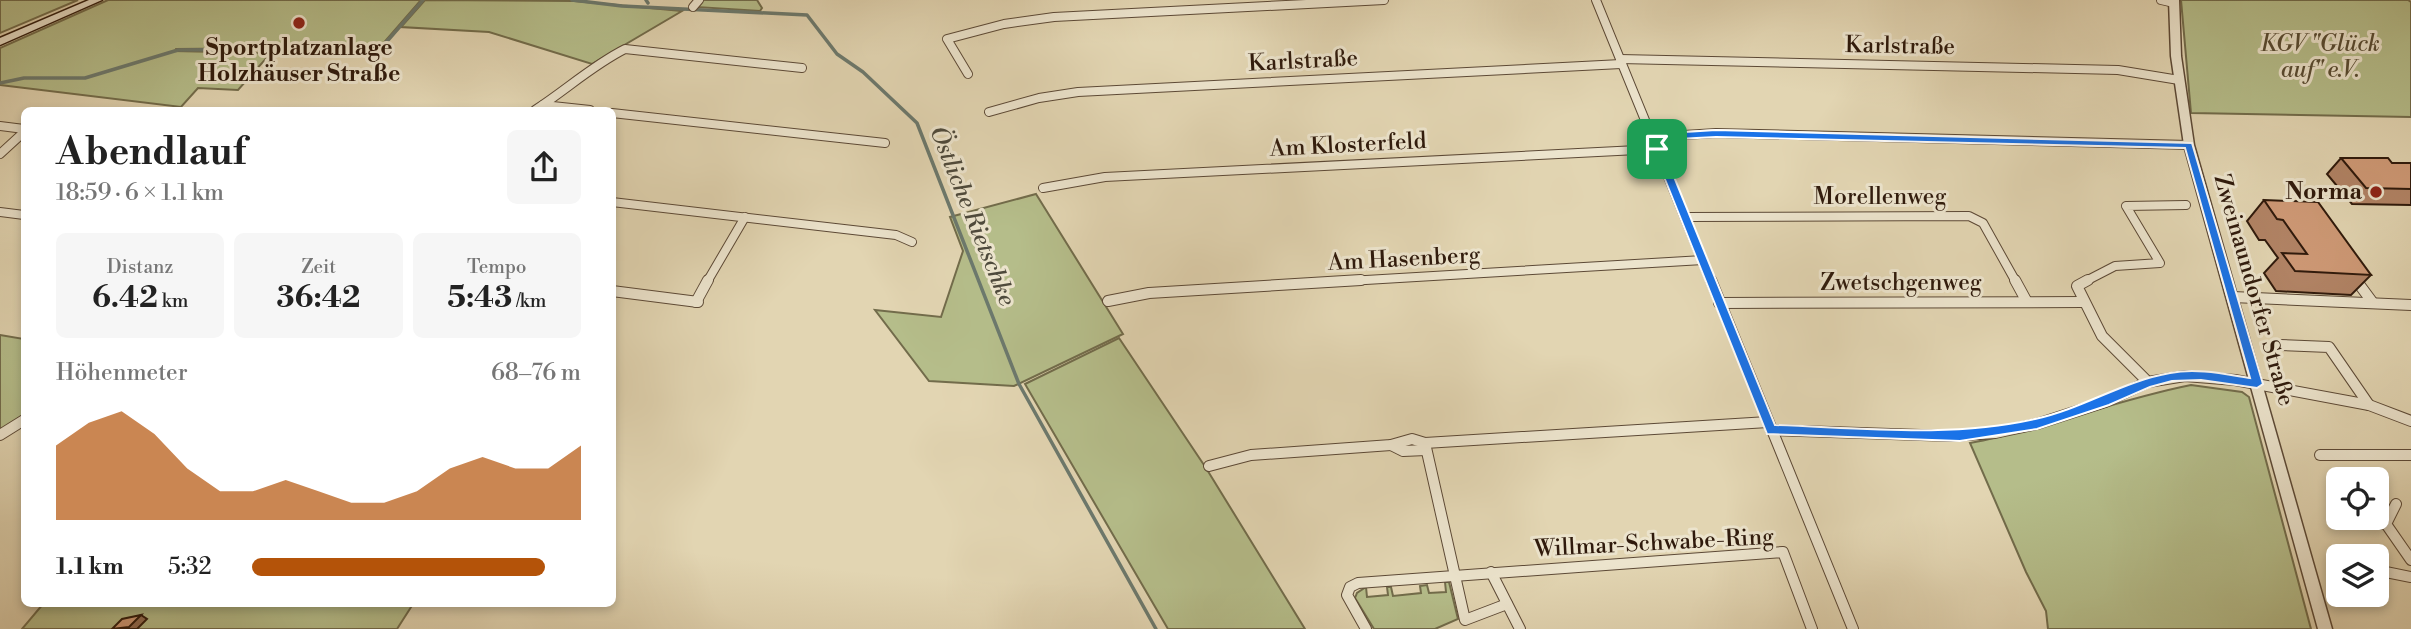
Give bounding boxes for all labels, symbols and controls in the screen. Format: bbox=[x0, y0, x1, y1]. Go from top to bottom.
marker: Sportplatzanlage Holzhäuser Straße bbox=[291, 15, 307, 31]
park label: KGV "Glück auf" e.V. bbox=[2260, 30, 2380, 84]
street label: Karlstraße bbox=[1845, 31, 1955, 61]
place label: Sportplatzanlage Holzhäuser Straße bbox=[198, 34, 400, 88]
street label: Karlstraße bbox=[1247, 44, 1359, 78]
pin bbox=[1627, 119, 1687, 179]
water label: Östliche Rietschke bbox=[922, 121, 1023, 310]
street label: Am Klosterfeld bbox=[1268, 127, 1427, 163]
text: Abendlauf bbox=[56, 129, 246, 176]
button: share bbox=[507, 130, 581, 204]
icon: arrive bbox=[1638, 130, 1676, 168]
street label: Zweinaundorfer Straße bbox=[2208, 171, 2300, 409]
place label: Norma bbox=[2285, 178, 2363, 206]
text: 18:59 · 6 × 1.1 km bbox=[56, 179, 224, 207]
street label: Morellenweg bbox=[1814, 183, 1946, 211]
marker: Norma bbox=[2368, 184, 2384, 200]
street label: Am Hasenberg bbox=[1326, 241, 1481, 277]
text: Distanz bbox=[107, 255, 173, 279]
text: Zeit bbox=[301, 255, 336, 279]
text: Tempo bbox=[467, 255, 527, 279]
street label: Zwetschgenweg bbox=[1820, 269, 1982, 297]
text: 6.42 bbox=[92, 279, 158, 317]
text: 36:42 bbox=[276, 279, 361, 317]
text: 5:43 bbox=[447, 279, 512, 317]
text: km bbox=[158, 289, 188, 313]
text: /km bbox=[512, 289, 546, 313]
text: Höhenmeter bbox=[56, 359, 188, 387]
text: 68–76 m bbox=[491, 359, 581, 387]
map controls bbox=[2326, 467, 2389, 607]
button: locate bbox=[2326, 467, 2389, 530]
street label: Willmar-Schwabe-Ring bbox=[1532, 523, 1775, 563]
button: layers bbox=[2326, 544, 2389, 607]
text: 1.1 km bbox=[56, 553, 124, 581]
text: 5:32 bbox=[168, 553, 212, 581]

